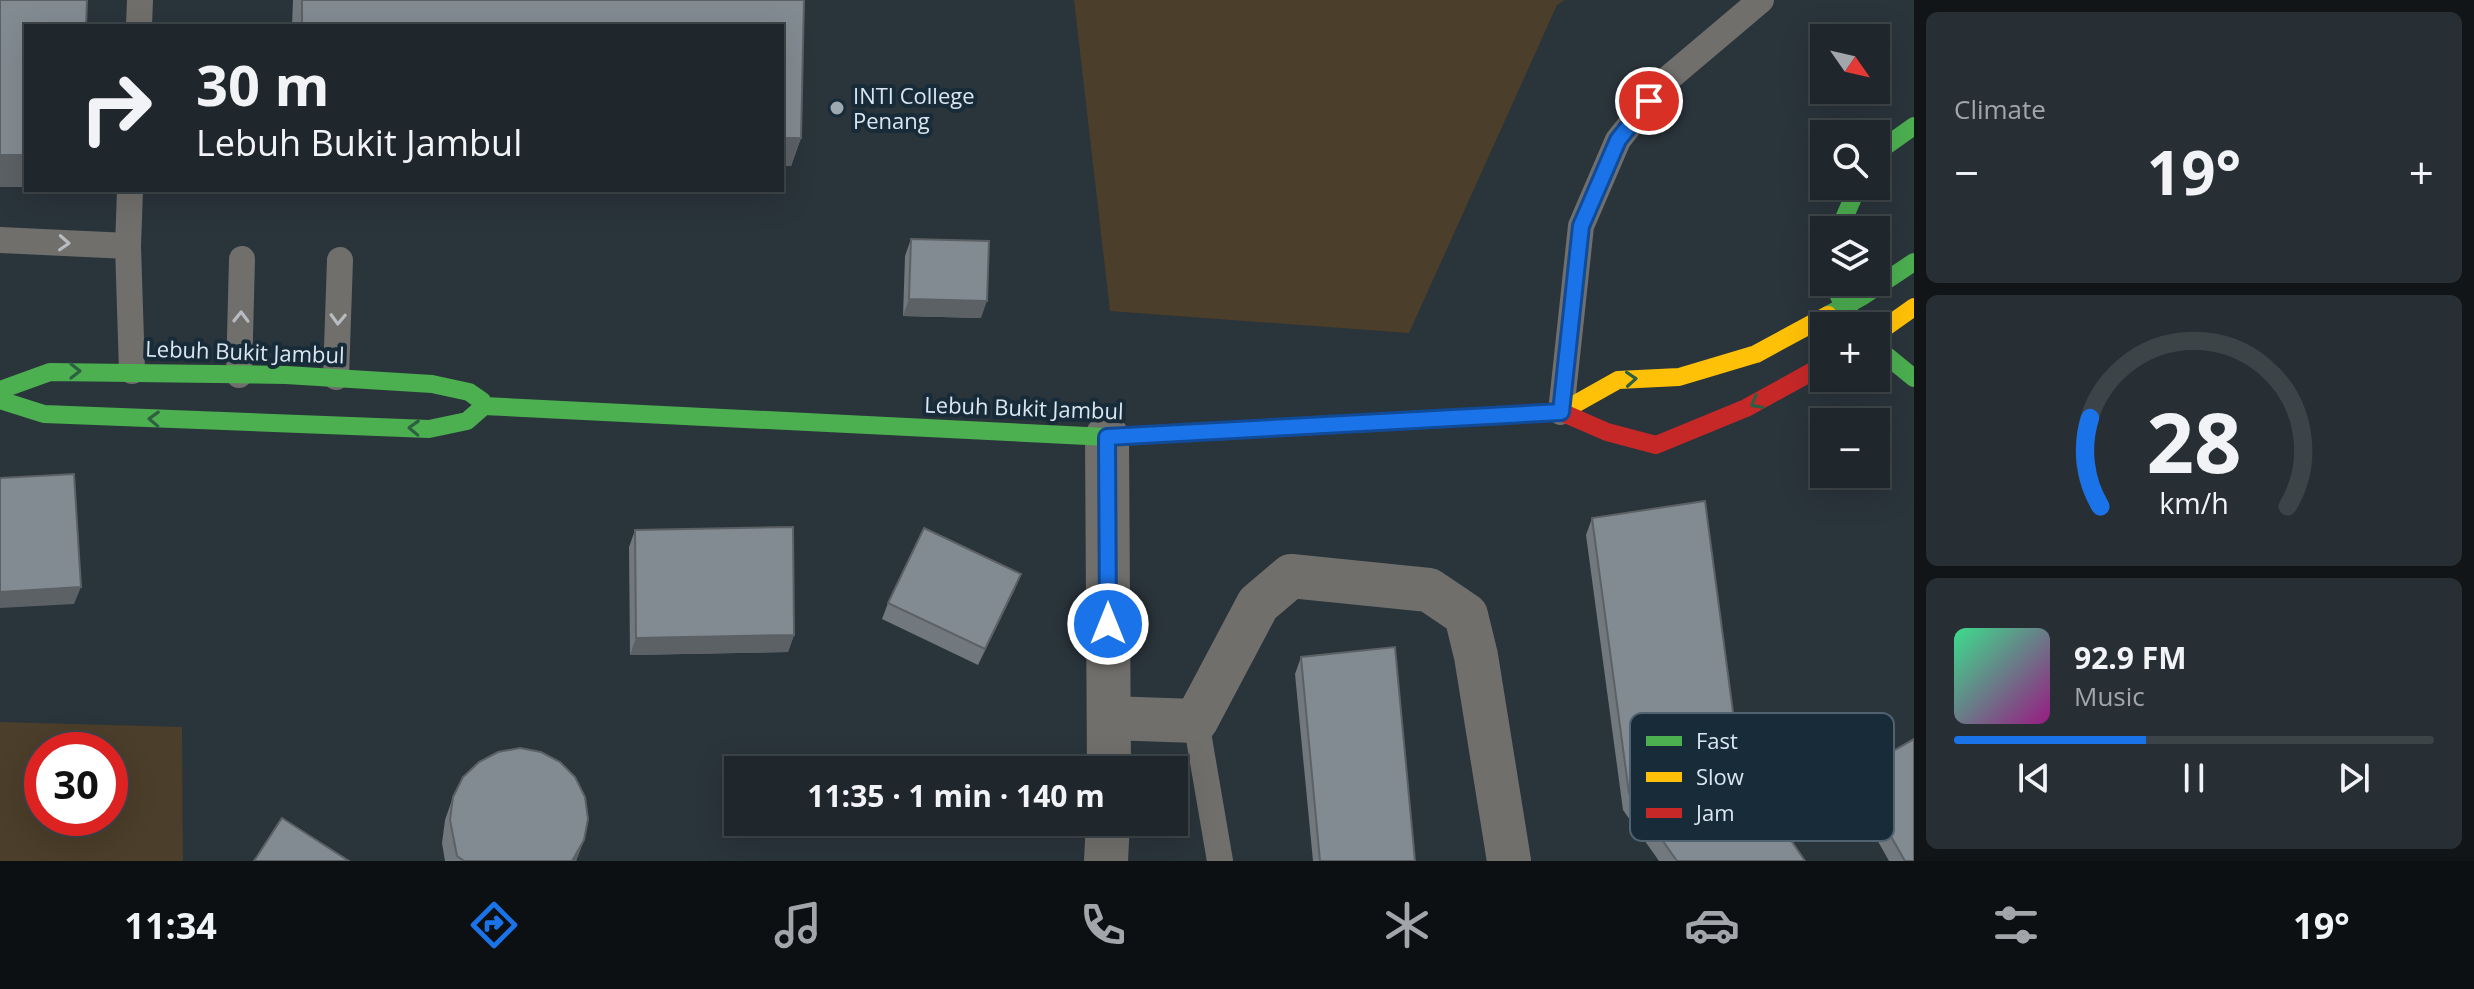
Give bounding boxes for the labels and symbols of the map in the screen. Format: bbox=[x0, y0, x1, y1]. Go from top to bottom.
north arrow bbox=[1810, 24, 1890, 104]
pin bbox=[1615, 67, 1683, 135]
place label: INTI College Penang bbox=[853, 80, 975, 135]
marker: INTI College Penang bbox=[828, 99, 846, 117]
one-way arrow bbox=[58, 234, 71, 251]
one-way arrow bbox=[233, 310, 250, 323]
one-way arrow bbox=[330, 313, 347, 326]
street label: Lebuh Bukit Jambul bbox=[145, 333, 345, 369]
one-way arrow bbox=[69, 362, 82, 380]
one-way arrow bbox=[1625, 371, 1638, 388]
street label: Lebuh Bukit Jambul bbox=[924, 389, 1124, 425]
one-way arrow bbox=[1749, 393, 1764, 408]
one-way arrow bbox=[147, 410, 160, 427]
one-way arrow bbox=[407, 420, 420, 437]
position arrow bbox=[1066, 582, 1150, 666]
legend bbox=[1630, 713, 1894, 841]
text: Fast bbox=[1696, 725, 1738, 755]
speed limit sign: 30 bbox=[24, 732, 128, 836]
text: Slow bbox=[1696, 761, 1744, 791]
text: Jam bbox=[1694, 797, 1735, 827]

